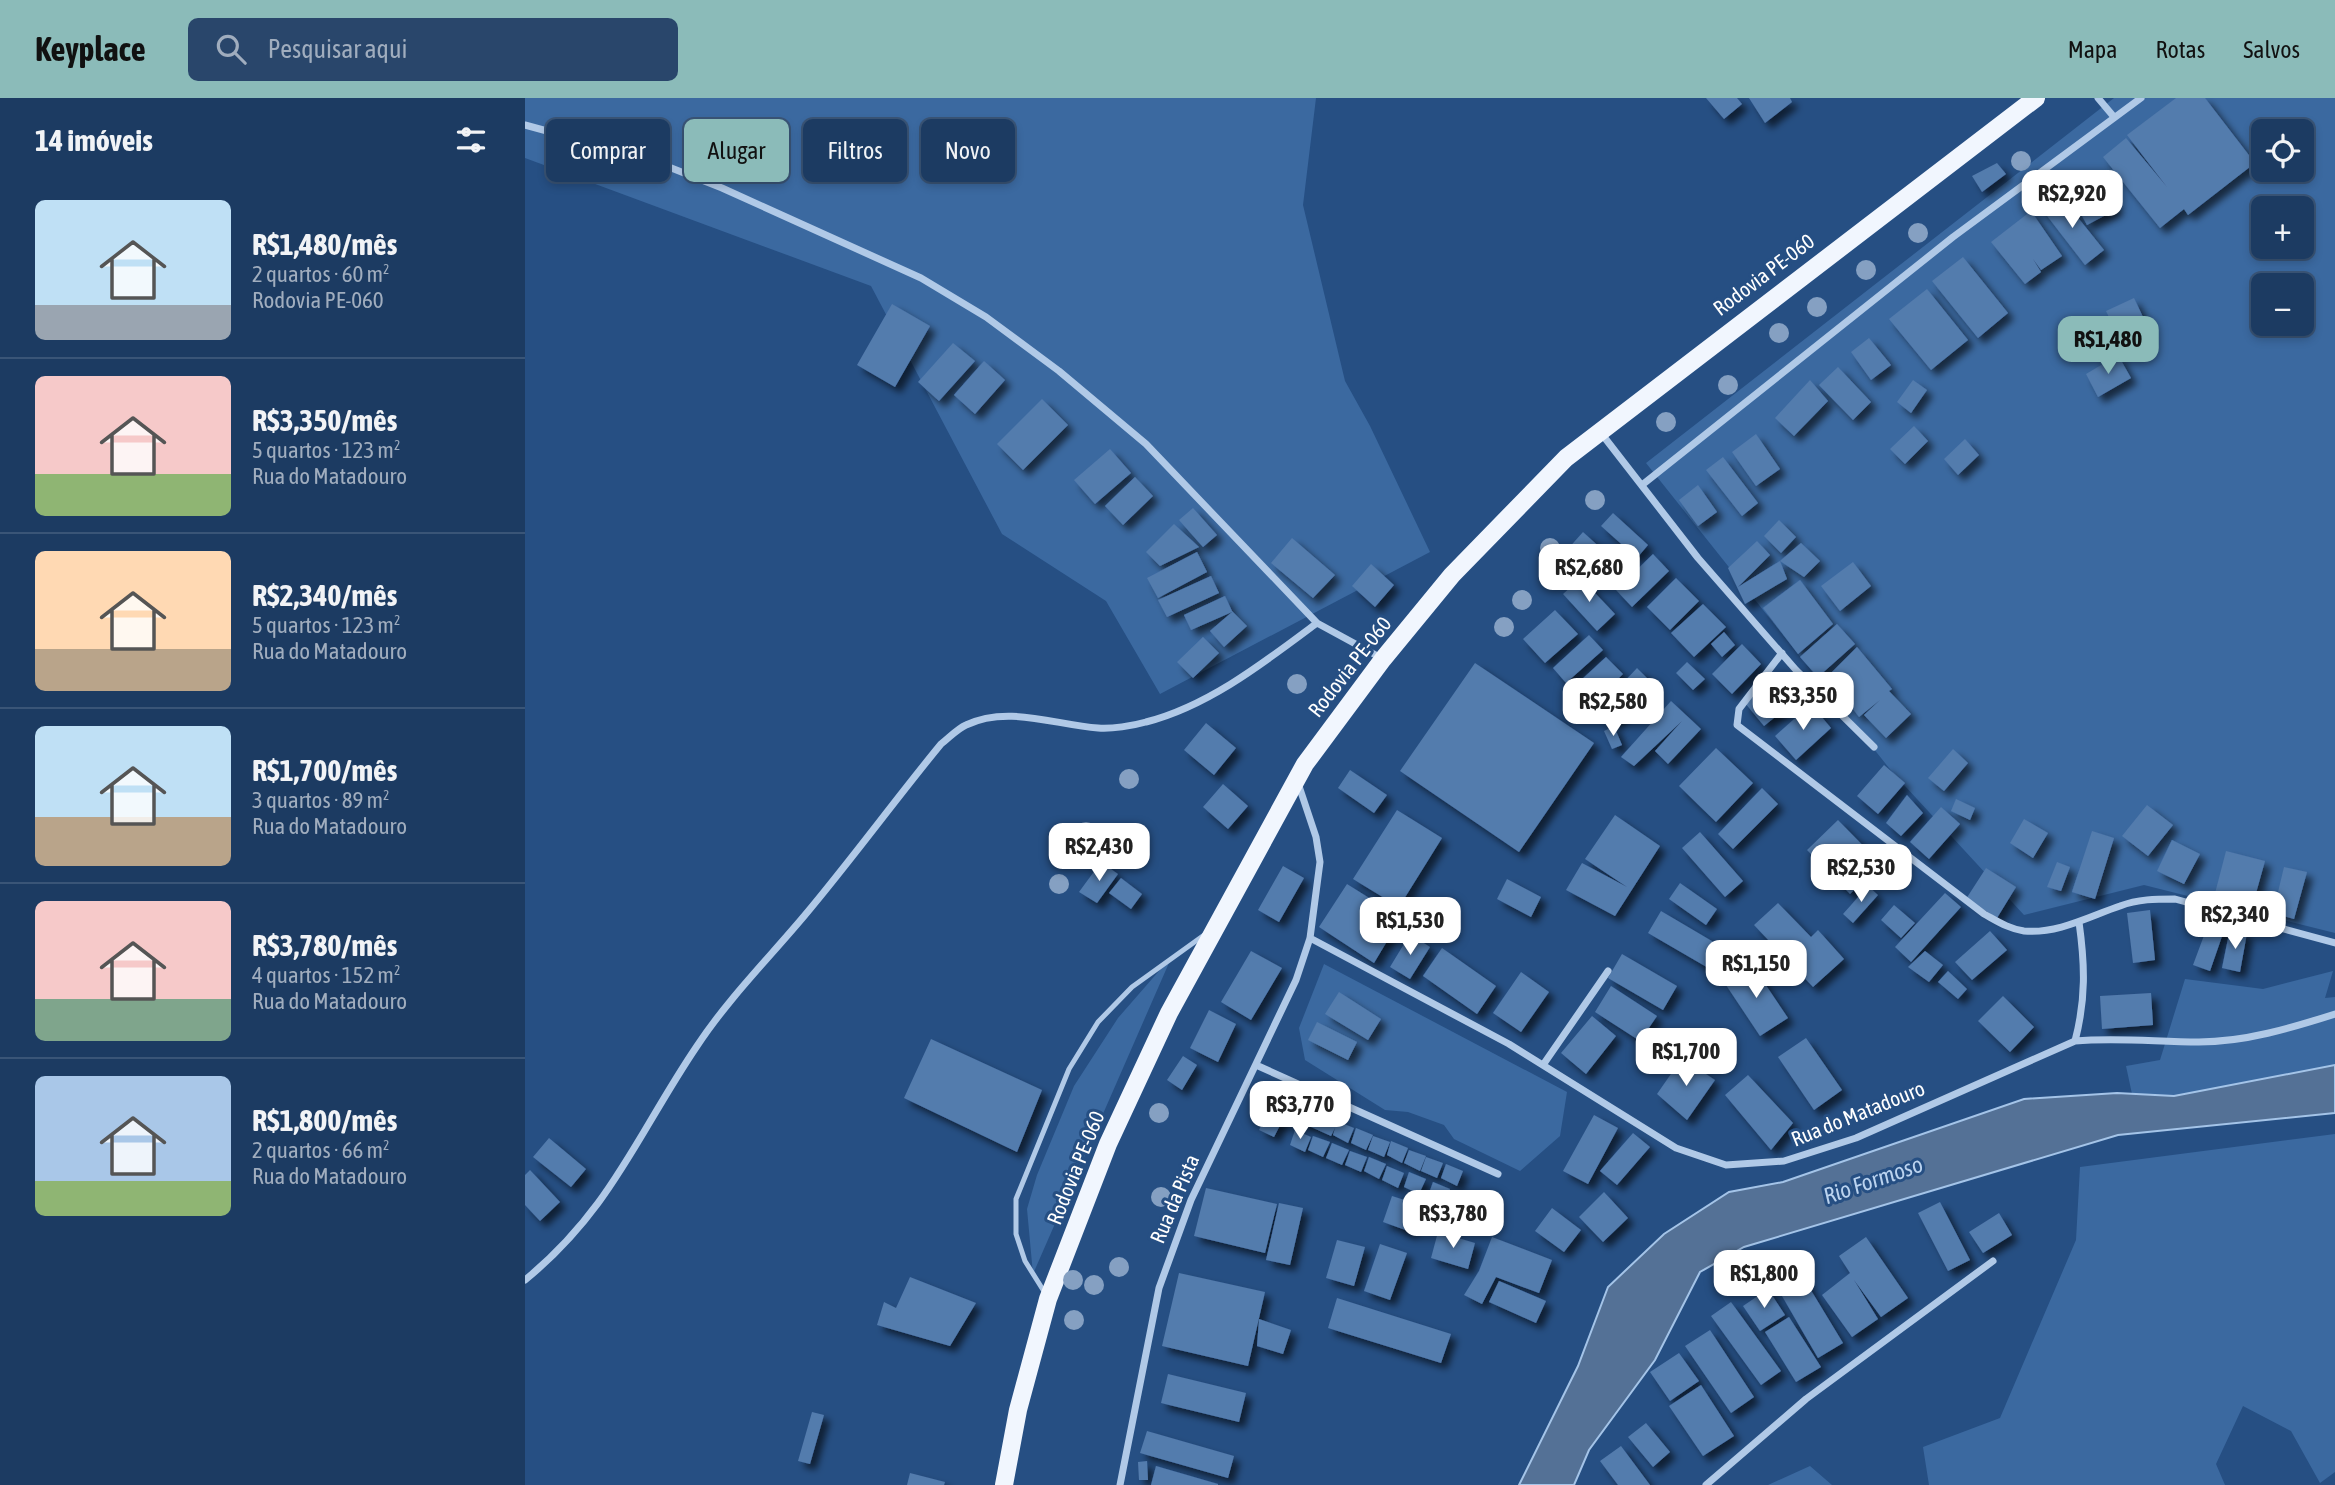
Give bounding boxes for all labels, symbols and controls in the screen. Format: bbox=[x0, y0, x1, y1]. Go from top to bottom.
search box bbox=[188, 18, 678, 81]
text: Keyplace bbox=[35, 30, 146, 68]
icon: search bbox=[212, 30, 250, 68]
text: Pesquisar aqui bbox=[268, 34, 407, 64]
text: Mapa bbox=[2068, 36, 2117, 63]
text: Rotas bbox=[2155, 36, 2205, 63]
text: Salvos bbox=[2243, 36, 2300, 63]
chip: Comprar bbox=[546, 119, 670, 182]
chip: Alugar bbox=[684, 119, 789, 182]
chip: Filtros bbox=[803, 119, 907, 182]
chip: Novo bbox=[921, 119, 1015, 182]
map controls bbox=[2251, 119, 2314, 336]
button: locate bbox=[2251, 119, 2314, 182]
icon: filters bbox=[452, 121, 490, 159]
text: 14 imóveis bbox=[35, 123, 153, 157]
pin: R$2,920 bbox=[2007, 170, 2137, 230]
text: R$2,920 bbox=[2038, 180, 2106, 206]
button: + bbox=[2251, 196, 2314, 259]
text: R$1,480/mês bbox=[252, 227, 397, 261]
icon: home bbox=[91, 228, 175, 312]
street label: Rodovia PE-060 bbox=[1708, 228, 1819, 320]
text: 2 quartos · 60 m² bbox=[252, 261, 390, 287]
button: − bbox=[2251, 273, 2314, 336]
text: Rodovia PE-060 bbox=[252, 287, 384, 313]
pin: R$1,480 bbox=[2043, 316, 2173, 376]
text: R$1,480 bbox=[2074, 326, 2142, 352]
text: R$3,350/mês bbox=[252, 403, 397, 437]
icon: home bbox=[91, 404, 175, 488]
text: 5 quartos · 123 m² bbox=[252, 437, 400, 463]
text: Rua do Matadouro bbox=[252, 463, 407, 489]
pin: R$2,680 bbox=[1524, 545, 1654, 604]
text: R$2,680 bbox=[1555, 554, 1623, 580]
text: R$2,340/mês bbox=[252, 578, 397, 612]
icon: home bbox=[91, 579, 175, 663]
text: 5 quartos · 123 m² bbox=[252, 612, 400, 638]
street label: Rodovia PE-060 bbox=[1303, 612, 1396, 721]
text: Rua do Matadouro bbox=[252, 638, 407, 664]
pin: R$3,350 bbox=[1738, 672, 1868, 732]
pin: R$2,580 bbox=[1548, 678, 1678, 738]
text: R$3,350 bbox=[1769, 682, 1837, 708]
text: R$2,580 bbox=[1579, 688, 1647, 714]
text: R$1,700/mês bbox=[252, 753, 397, 787]
icon: home bbox=[91, 754, 175, 838]
text: 3 quartos · 89 m² bbox=[252, 787, 390, 813]
text: Rua do Matadouro bbox=[252, 813, 407, 839]
pin: R$2,430 bbox=[1034, 824, 1164, 883]
text: R$2,430 bbox=[1065, 833, 1133, 859]
pin: R$2,530 bbox=[1796, 844, 1926, 904]
text: R$2,530 bbox=[1827, 854, 1895, 880]
pin: R$2,340 bbox=[2170, 892, 2300, 951]
pin: R$1,530 bbox=[1345, 898, 1475, 957]
text: R$2,340 bbox=[2201, 901, 2269, 927]
text: R$1,530 bbox=[1376, 907, 1444, 933]
text: R$3,780/mês bbox=[252, 928, 397, 962]
icon: home bbox=[91, 929, 175, 1013]
pin: R$1,150 bbox=[1691, 940, 1821, 1000]
text: R$1,150 bbox=[1722, 950, 1790, 976]
text: 4 quartos · 152 m² bbox=[252, 962, 400, 988]
text: Rua do Matadouro bbox=[252, 988, 407, 1014]
pin: R$1,700 bbox=[1621, 1028, 1751, 1088]
text: R$1,700 bbox=[1652, 1038, 1720, 1064]
street label: Rua do Matadouro bbox=[1787, 1075, 1928, 1151]
pin: R$3,770 bbox=[1235, 1082, 1365, 1141]
text: R$3,770 bbox=[1266, 1091, 1334, 1117]
text: R$1,800/mês bbox=[252, 1103, 397, 1137]
icon: home bbox=[91, 1104, 175, 1188]
street label: Rodovia PE-060 bbox=[1041, 1107, 1109, 1228]
text: 2 quartos · 66 m² bbox=[252, 1137, 390, 1163]
street label: Rua da Pista bbox=[1145, 1151, 1203, 1246]
water label: Rio Formoso bbox=[1820, 1151, 1926, 1209]
text: Rua do Matadouro bbox=[252, 1163, 407, 1189]
pin: R$3,780 bbox=[1388, 1190, 1518, 1250]
text: R$3,780 bbox=[1419, 1200, 1487, 1226]
pin: R$1,800 bbox=[1699, 1250, 1829, 1310]
text: R$1,800 bbox=[1730, 1260, 1798, 1286]

